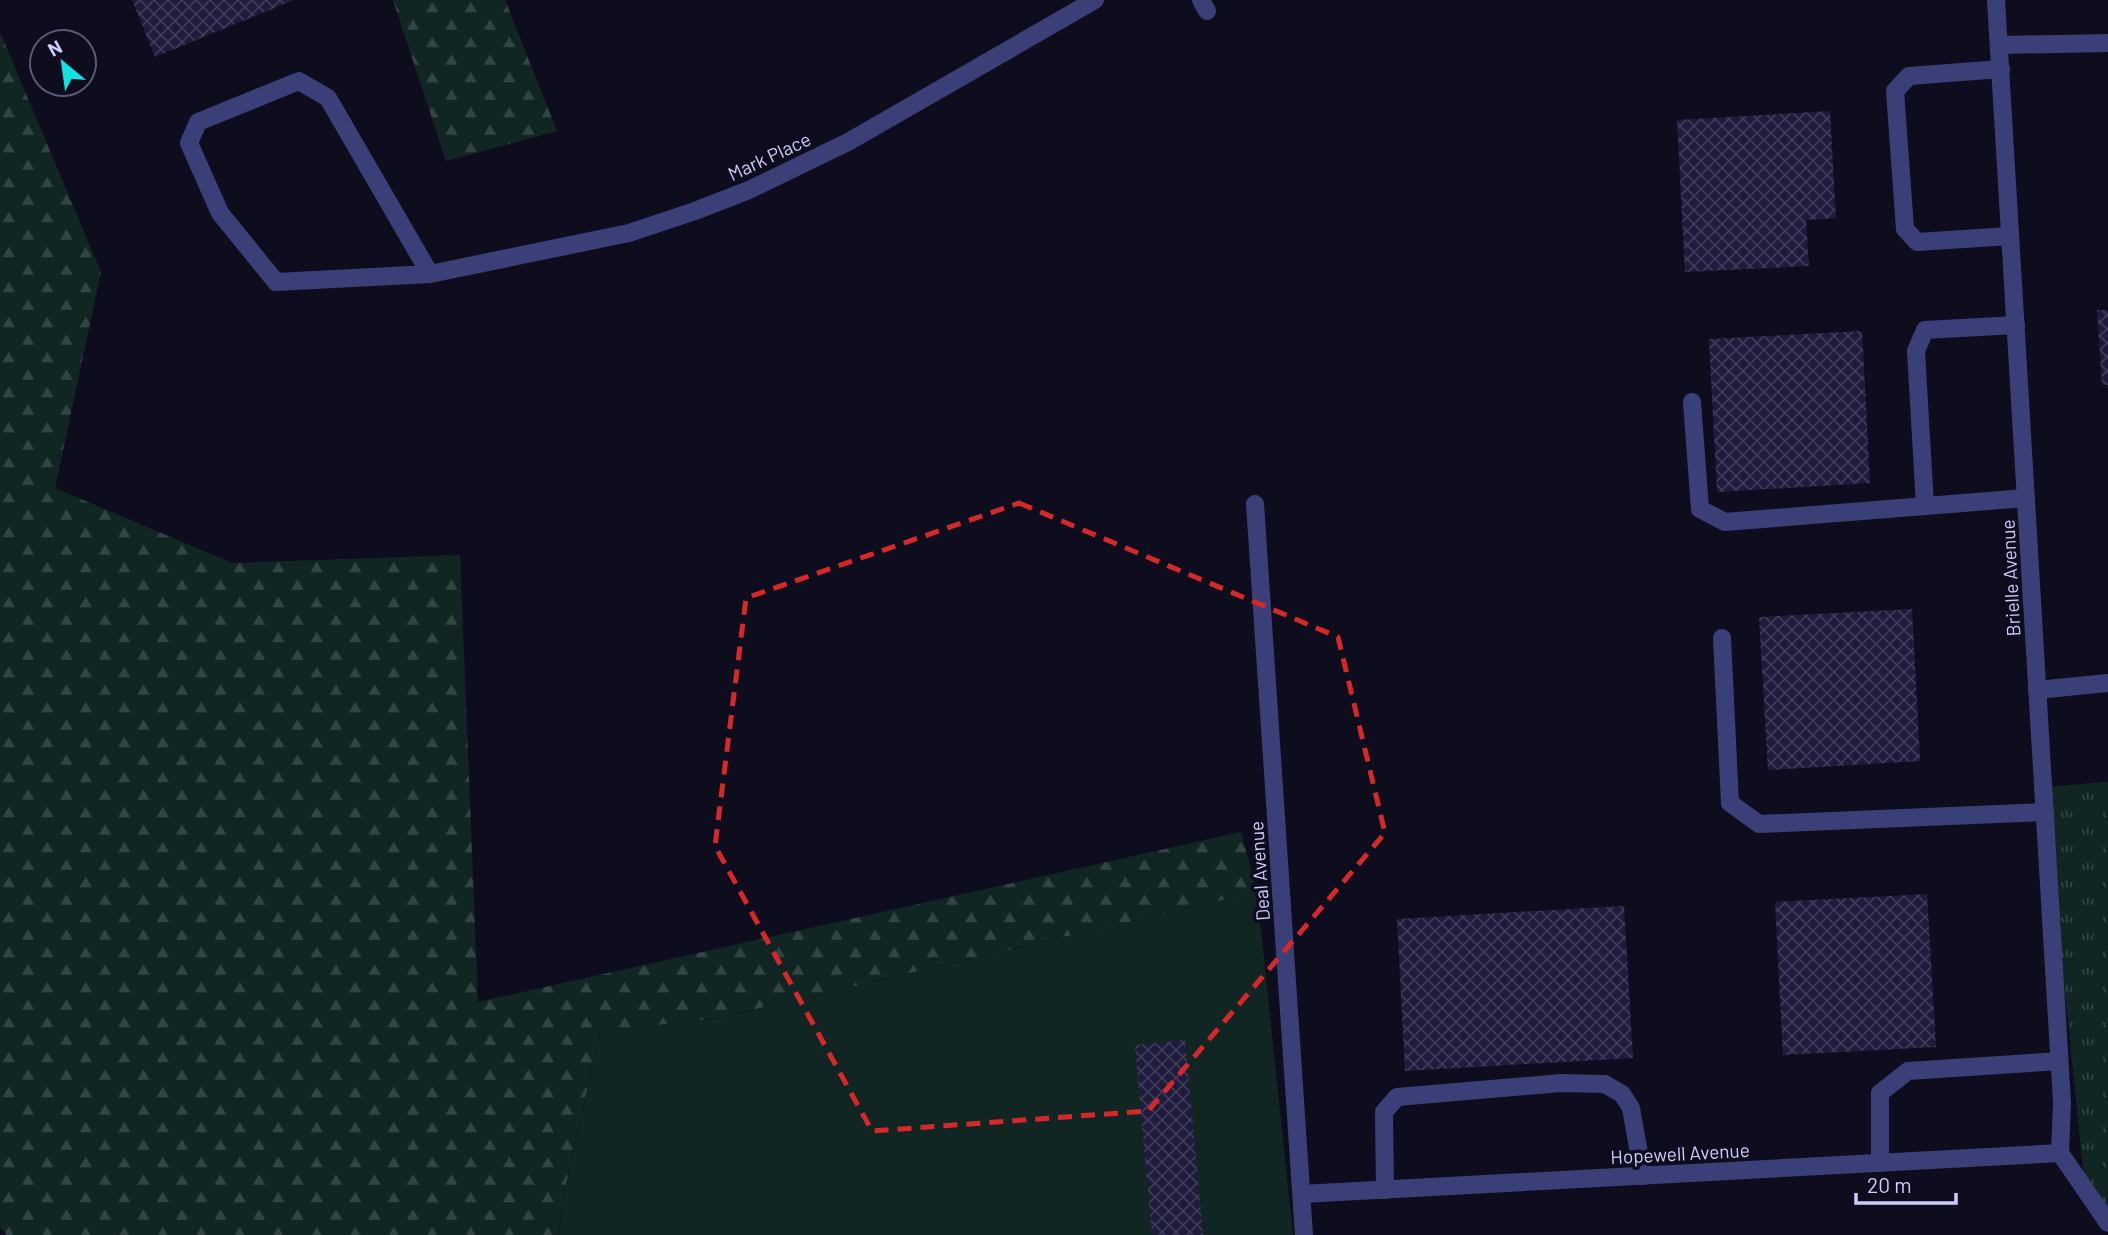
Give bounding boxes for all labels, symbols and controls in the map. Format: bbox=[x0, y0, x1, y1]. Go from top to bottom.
north arrow bbox=[28, 28, 98, 98]
text: N bbox=[43, 35, 66, 61]
street label: Mark Place bbox=[724, 127, 814, 185]
street label: Brielle Avenue bbox=[1995, 519, 2025, 637]
street label: Deal Avenue bbox=[1244, 820, 1274, 922]
street label: Hopewell Avenue bbox=[1610, 1138, 1750, 1168]
scale bar bbox=[1856, 1162, 1956, 1206]
text: 20 m bbox=[1867, 1172, 1912, 1197]

